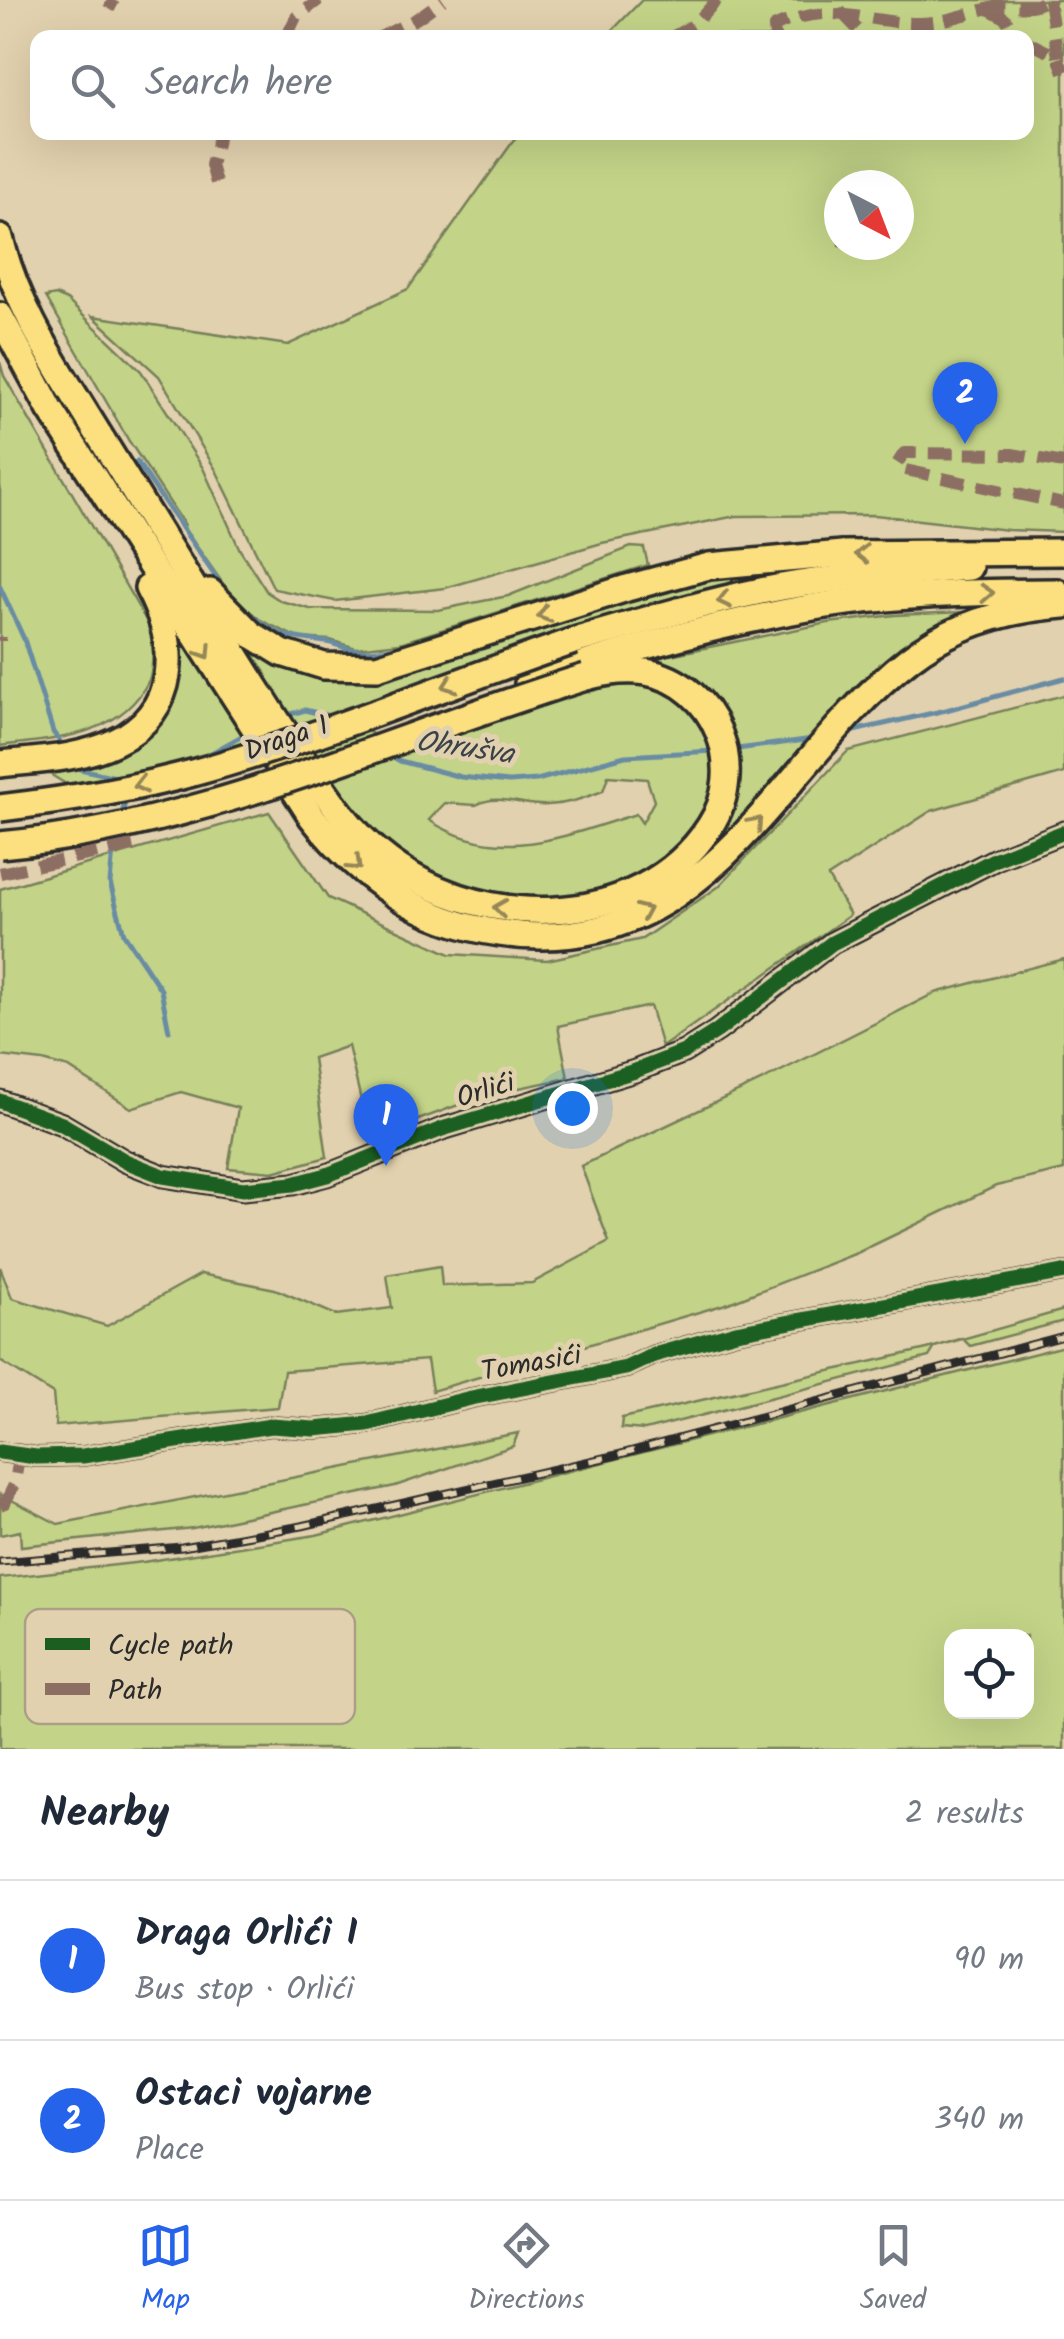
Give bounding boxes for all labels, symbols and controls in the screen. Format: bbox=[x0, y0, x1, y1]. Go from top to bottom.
search box bbox=[30, 30, 1034, 140]
text: Search here bbox=[145, 55, 332, 115]
icon: search bbox=[65, 58, 120, 113]
north arrow bbox=[824, 170, 914, 260]
pin: 2 bbox=[932, 362, 998, 444]
one-way arrow bbox=[853, 543, 868, 565]
one-way arrow bbox=[979, 583, 995, 604]
one-way arrow bbox=[716, 588, 733, 609]
one-way arrow bbox=[537, 604, 554, 624]
one-way arrow bbox=[192, 642, 211, 660]
one-way arrow bbox=[441, 673, 458, 694]
street label: Draga 1 bbox=[238, 704, 335, 775]
water label: Ohrušva bbox=[413, 718, 519, 780]
one-way arrow bbox=[132, 774, 149, 795]
one-way arrow bbox=[744, 816, 762, 835]
one-way arrow bbox=[343, 853, 362, 871]
one-way arrow bbox=[492, 898, 508, 919]
one-way arrow bbox=[633, 903, 651, 923]
street label: Orlići bbox=[451, 1061, 522, 1122]
your location bbox=[547, 1083, 598, 1134]
pin: 1 bbox=[354, 1084, 418, 1166]
street label: Tomasići bbox=[478, 1333, 586, 1395]
legend bbox=[25, 1609, 355, 1724]
text: Cycle path bbox=[108, 1624, 233, 1669]
map controls bbox=[944, 1629, 1034, 1719]
button: locate bbox=[944, 1629, 1034, 1719]
text: Path bbox=[108, 1669, 162, 1714]
text: Nearby bbox=[40, 1781, 169, 1848]
text: 2 results bbox=[905, 1789, 1024, 1840]
text: Draga Orlići I bbox=[135, 1905, 358, 1965]
text: 1 bbox=[68, 1935, 77, 1986]
text: 90 m bbox=[954, 1935, 1024, 1986]
text: Bus stop · Orlići bbox=[135, 1965, 354, 2016]
text: Ostaci vojarne bbox=[135, 2065, 372, 2125]
text: 2 bbox=[63, 2095, 82, 2146]
text: 340 m bbox=[934, 2095, 1024, 2146]
text: Place bbox=[135, 2125, 204, 2176]
tab: Map bbox=[138, 2218, 193, 2323]
tab: Directions bbox=[468, 2218, 584, 2323]
tab: Saved bbox=[860, 2218, 926, 2323]

